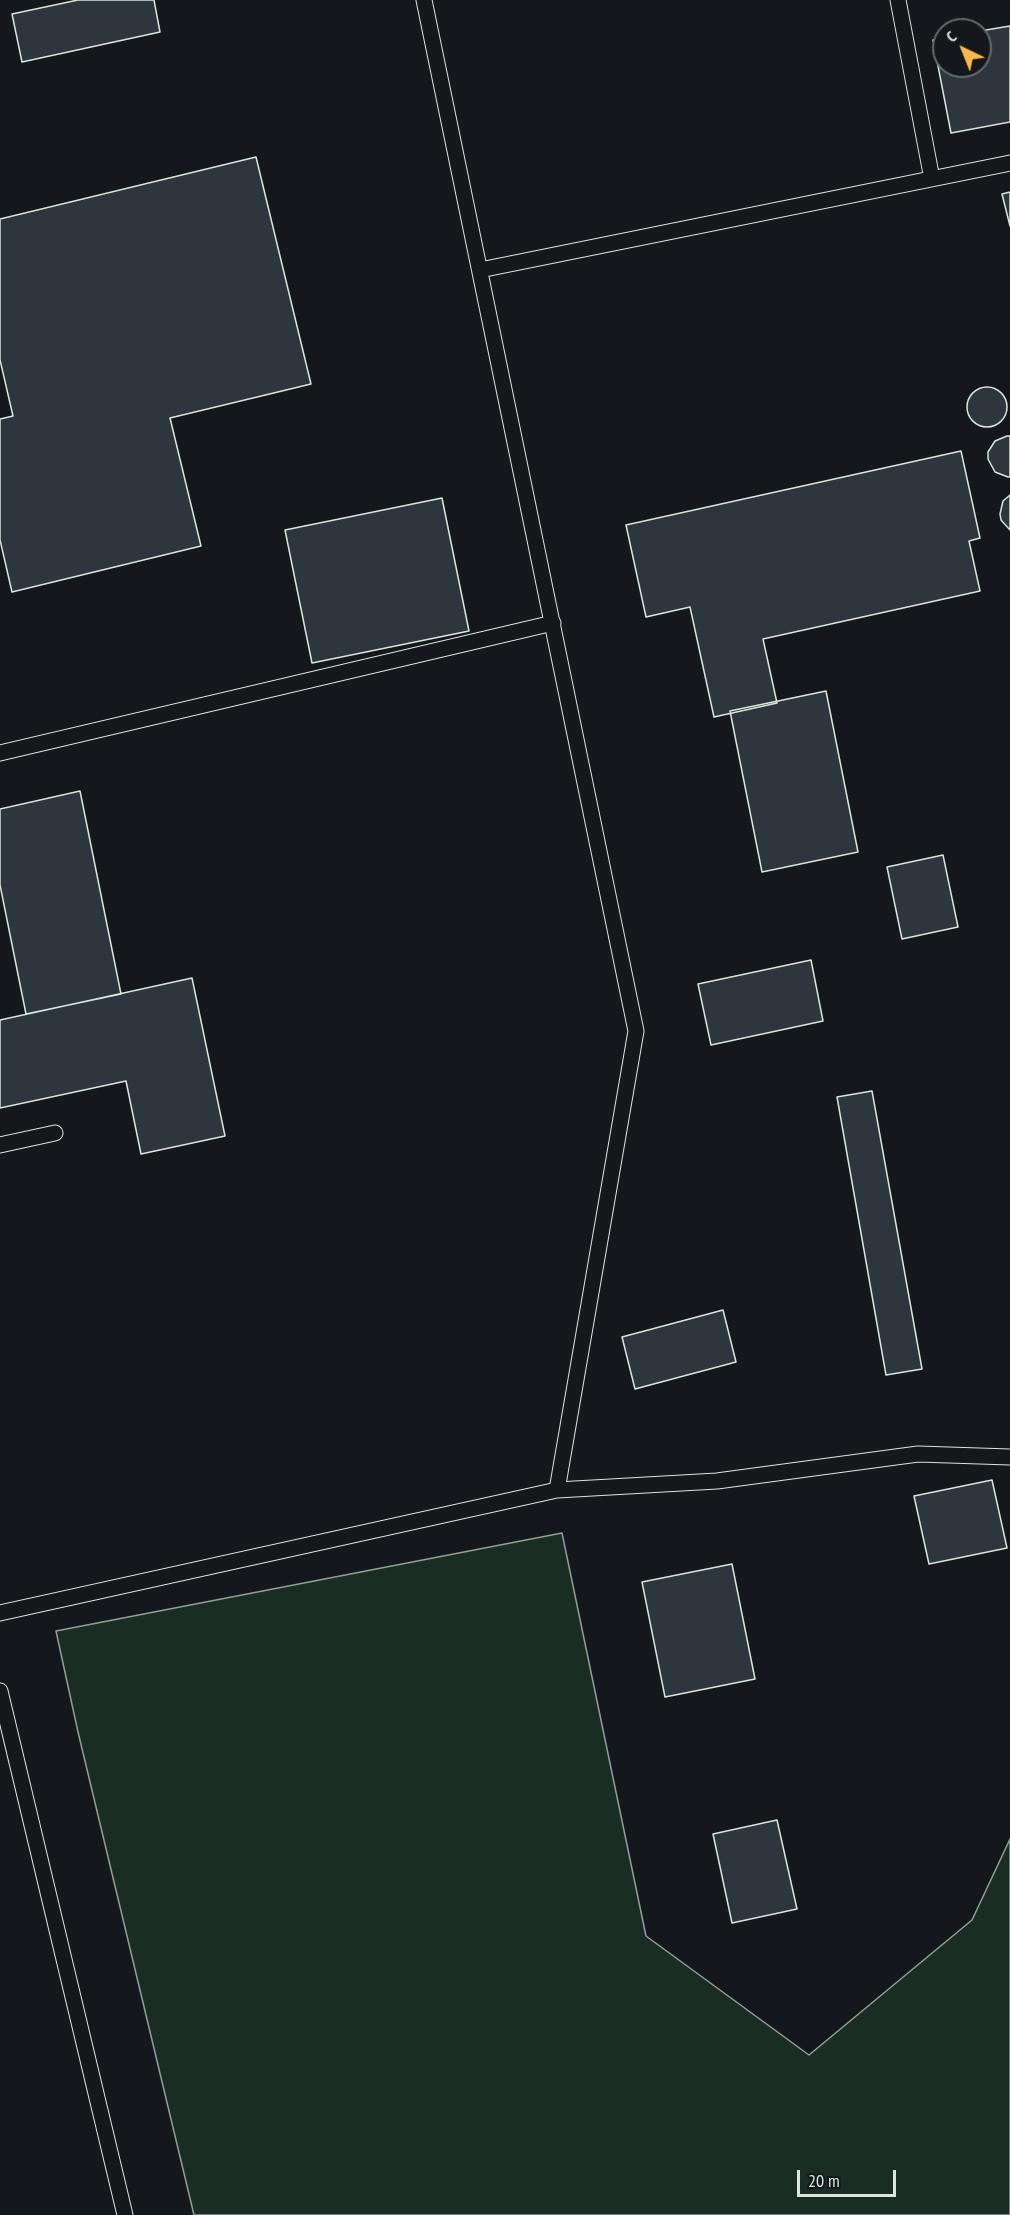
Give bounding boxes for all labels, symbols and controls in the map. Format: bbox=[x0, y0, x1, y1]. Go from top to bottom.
north arrow bbox=[932, 18, 992, 78]
text: С bbox=[942, 26, 961, 46]
scale bar bbox=[800, 2158, 899, 2196]
text: 20 m bbox=[808, 2169, 840, 2192]

